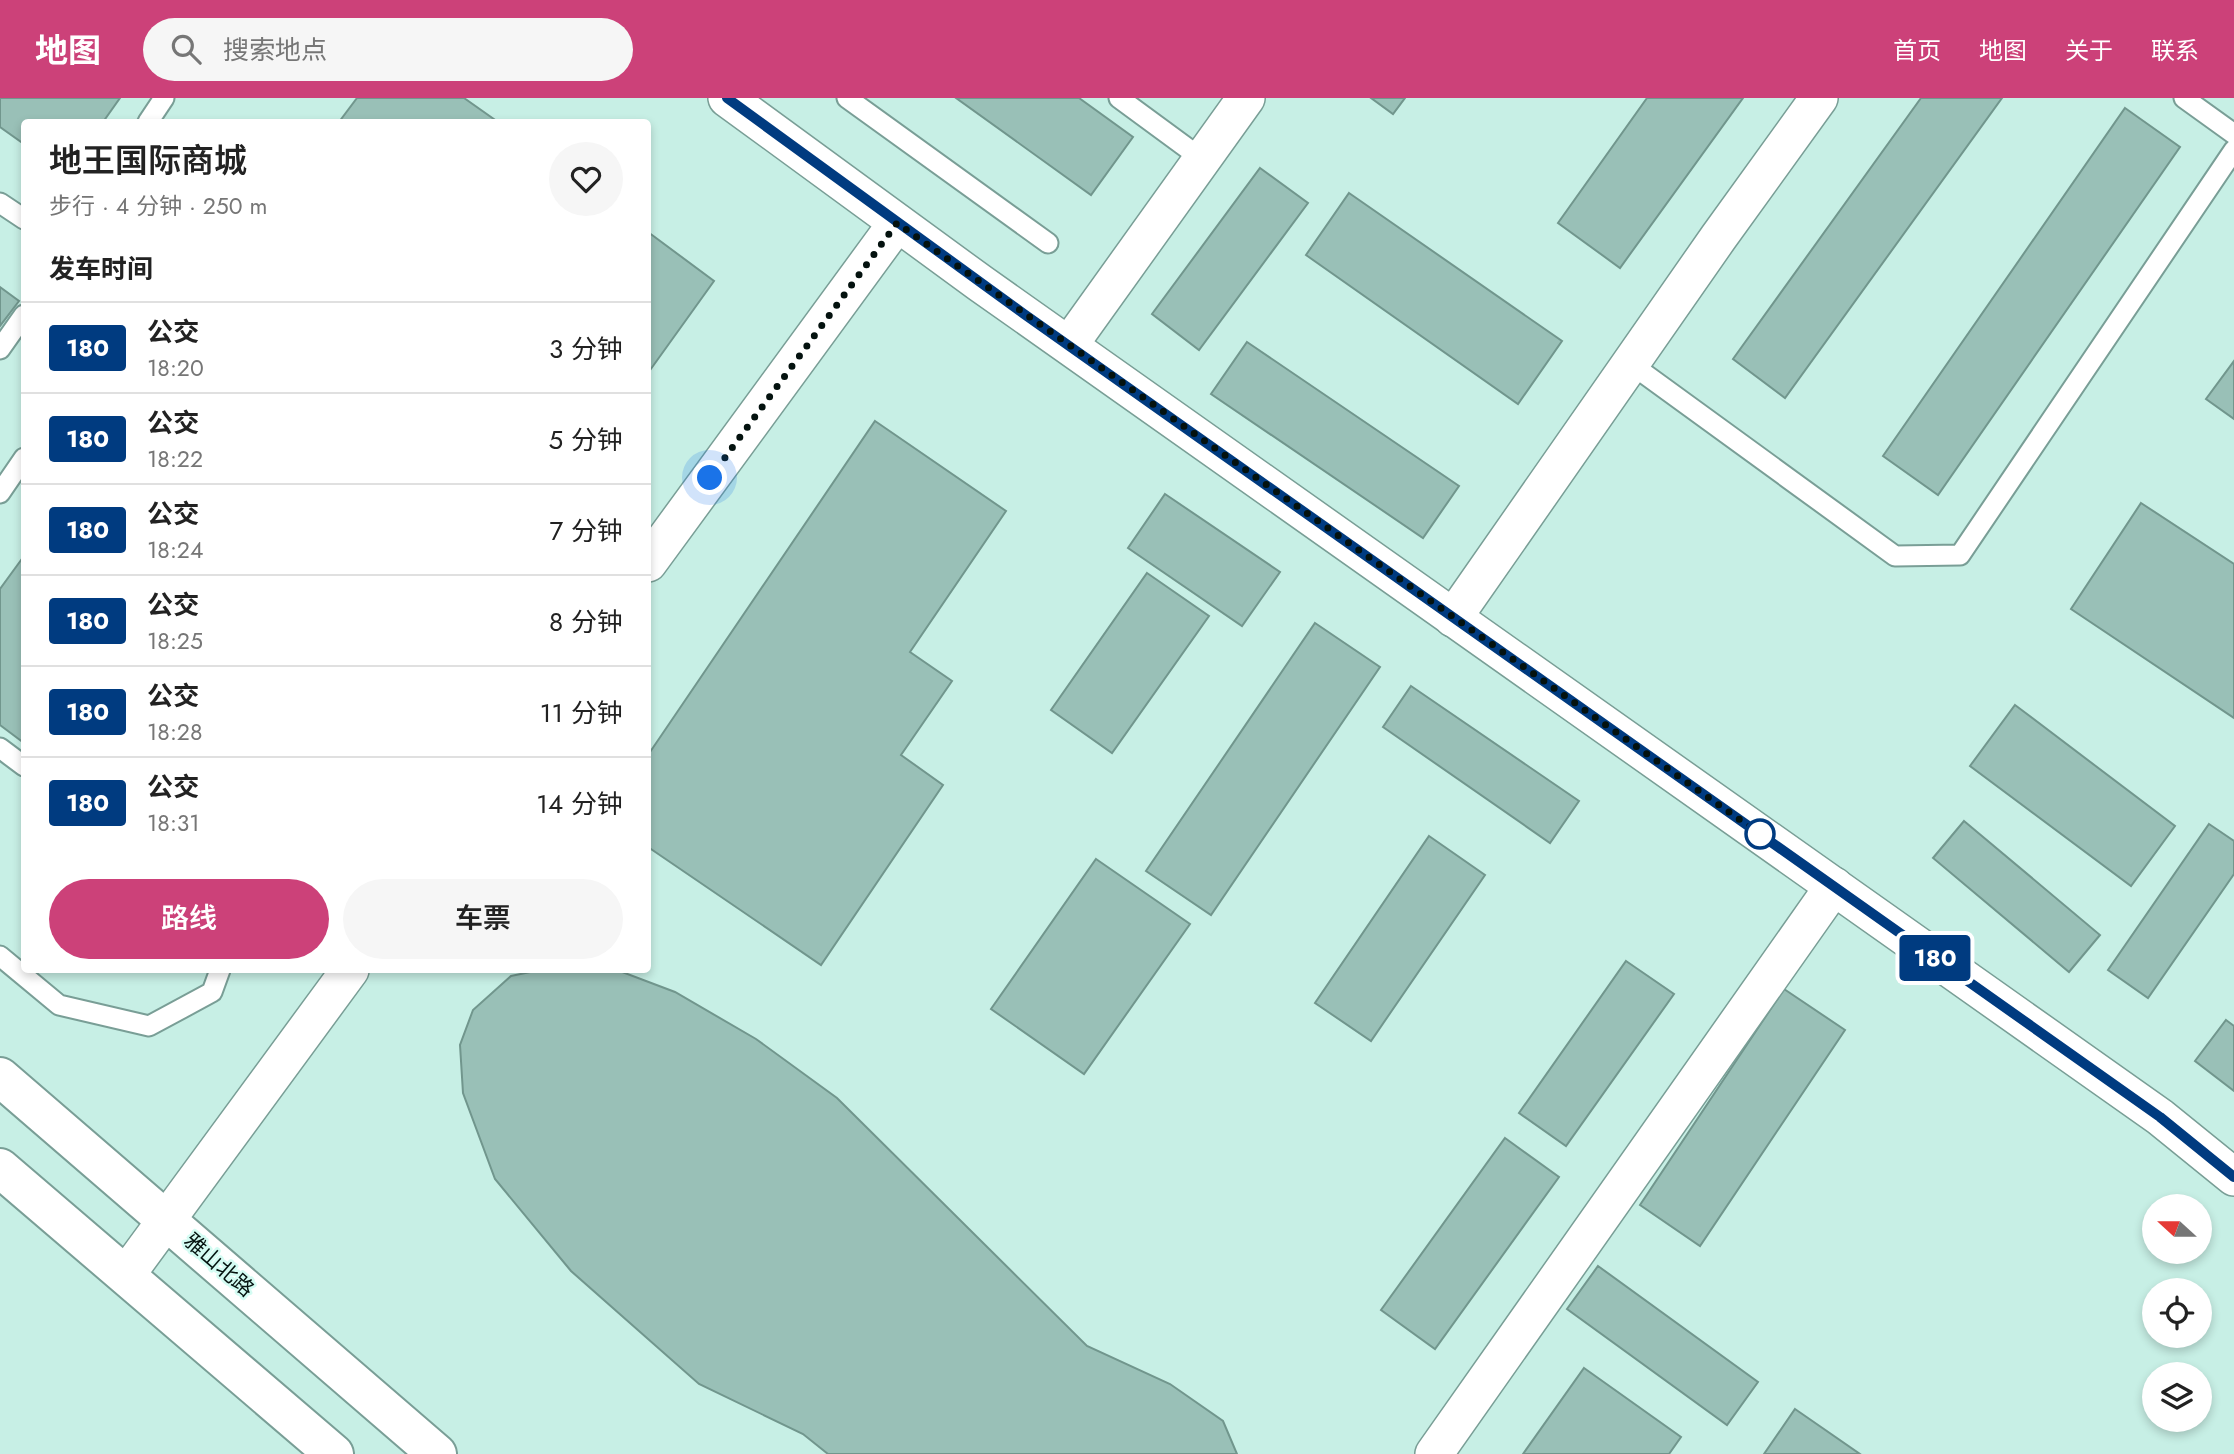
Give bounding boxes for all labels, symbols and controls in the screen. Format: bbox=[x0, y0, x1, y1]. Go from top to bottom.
search box bbox=[143, 18, 633, 81]
text: 地图 bbox=[35, 27, 101, 74]
icon: search bbox=[167, 30, 205, 68]
text: 搜索地点 bbox=[223, 31, 327, 69]
text: 首页 bbox=[1893, 33, 1941, 68]
text: 地图 bbox=[1979, 33, 2027, 68]
text: 关于 bbox=[2065, 33, 2113, 68]
text: 联系 bbox=[2151, 33, 2199, 68]
text: 地王国际商城 bbox=[49, 137, 247, 184]
button: heart bbox=[549, 142, 623, 216]
text: 步行 · 4 分钟 · 250 m bbox=[49, 189, 267, 223]
text: 发车时间 bbox=[49, 250, 153, 288]
text: 公交 bbox=[147, 313, 199, 351]
text: 180 bbox=[66, 330, 109, 365]
text: 3 分钟 bbox=[549, 330, 623, 368]
text: 18:20 bbox=[147, 351, 204, 385]
text: 公交 bbox=[147, 404, 199, 442]
text: 180 bbox=[66, 421, 109, 456]
text: 5 分钟 bbox=[549, 421, 623, 459]
text: 18:22 bbox=[147, 442, 203, 476]
your location bbox=[692, 460, 727, 495]
text: 公交 bbox=[147, 495, 199, 533]
text: 180 bbox=[66, 512, 109, 547]
text: 7 分钟 bbox=[550, 512, 623, 550]
text: 18:24 bbox=[147, 533, 203, 567]
text: 公交 bbox=[147, 586, 199, 624]
text: 180 bbox=[66, 603, 109, 638]
text: 8 分钟 bbox=[549, 603, 623, 641]
text: 18:25 bbox=[147, 624, 203, 658]
text: 公交 bbox=[147, 677, 199, 715]
text: 180 bbox=[66, 694, 109, 729]
text: 11 分钟 bbox=[540, 694, 623, 732]
text: 18:28 bbox=[147, 715, 202, 749]
text: 公交 bbox=[147, 768, 199, 806]
text: 180 bbox=[66, 785, 109, 820]
text: 14 分钟 bbox=[536, 785, 623, 823]
text: 18:31 bbox=[147, 806, 200, 840]
unlabelled marker bbox=[1745, 819, 1775, 849]
button: 路线 bbox=[49, 879, 329, 959]
button: 车票 bbox=[343, 879, 623, 959]
line badge: 180 bbox=[1895, 935, 1975, 981]
text: 180 bbox=[1913, 940, 1957, 975]
north arrow bbox=[2142, 1194, 2212, 1264]
map controls bbox=[2142, 1194, 2212, 1432]
street label: 雅山北路 bbox=[177, 1226, 261, 1304]
button: locate bbox=[2142, 1278, 2212, 1348]
button: layers bbox=[2142, 1362, 2212, 1432]

